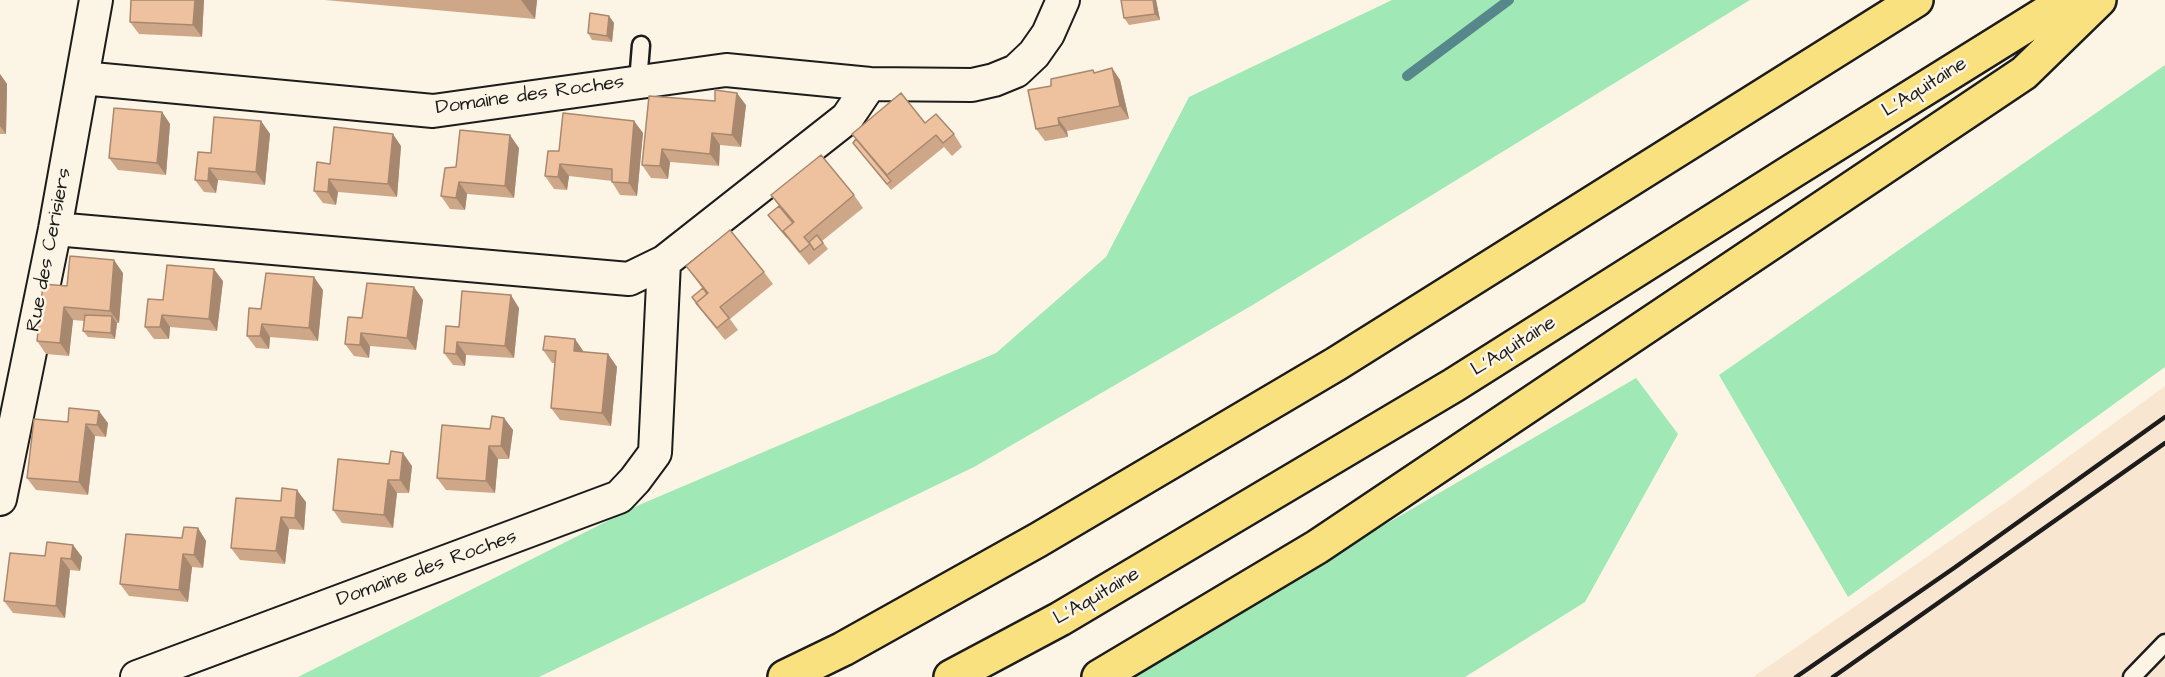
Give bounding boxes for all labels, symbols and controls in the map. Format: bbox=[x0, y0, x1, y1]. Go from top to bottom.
street label: L'Aquitaine bbox=[1878, 53, 1972, 123]
street label: Domaine des Roches bbox=[434, 71, 626, 121]
street label: Rue des Cerisiers bbox=[22, 166, 78, 334]
street label: L'Aquitaine bbox=[1467, 312, 1561, 382]
street label: Domaine des Roches bbox=[334, 525, 520, 613]
street label: L'Aquitaine bbox=[1050, 563, 1144, 631]

